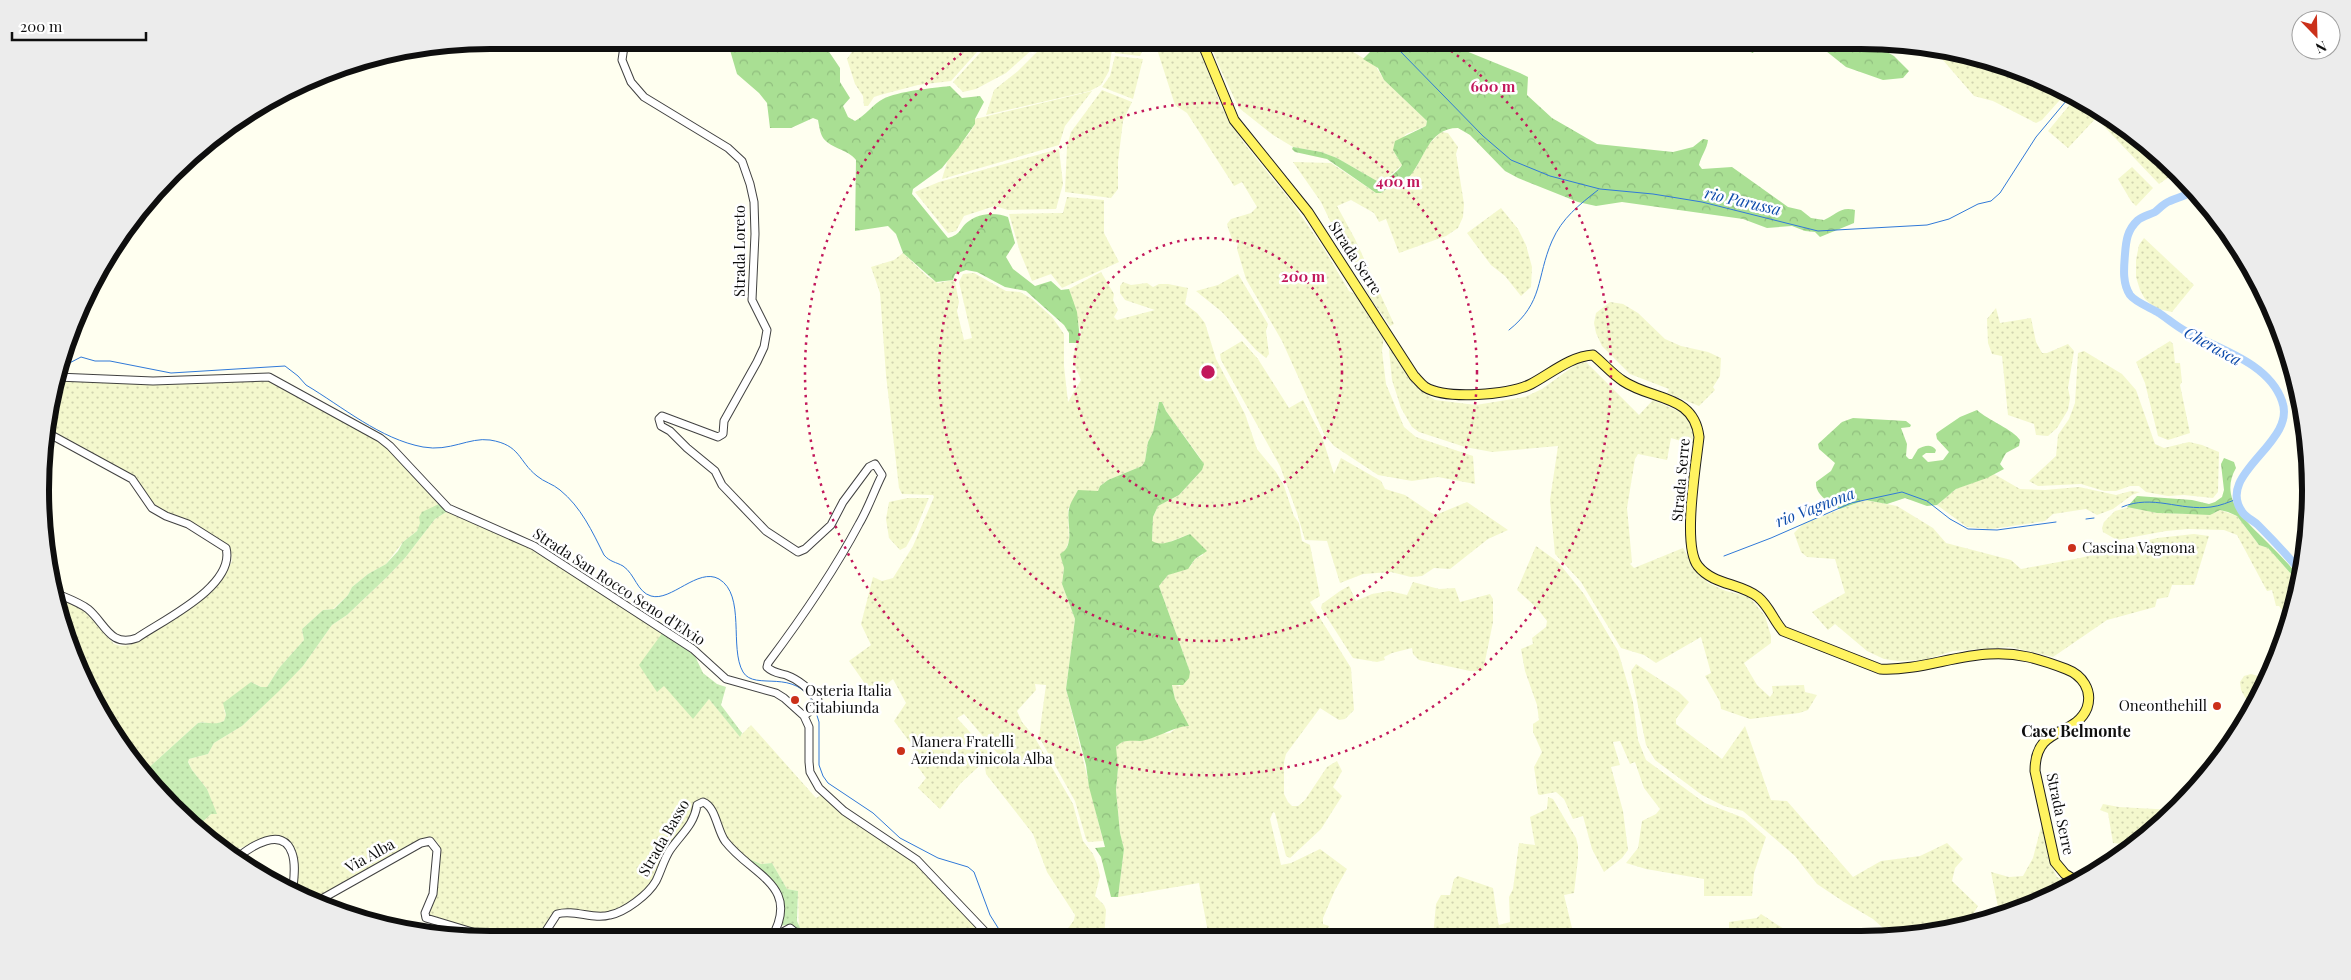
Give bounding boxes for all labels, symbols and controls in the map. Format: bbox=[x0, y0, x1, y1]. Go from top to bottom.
scale bar bbox=[12, 10, 146, 42]
north arrow bbox=[2291, 10, 2341, 60]
text: 200 m bbox=[20, 16, 63, 36]
text: N bbox=[2313, 37, 2330, 58]
text: 600 m bbox=[1471, 76, 1516, 96]
text: 400 m bbox=[1376, 171, 1421, 191]
water label: rio Parussa bbox=[1703, 182, 1783, 219]
street label: Strada Loreto bbox=[729, 205, 749, 297]
street label: Strada Serre bbox=[1325, 217, 1387, 298]
text: 200 m bbox=[1281, 266, 1326, 286]
water label: Cherasca bbox=[2181, 321, 2246, 370]
centre of rings bbox=[1199, 363, 1217, 381]
street label: Strada Serre bbox=[1666, 437, 1694, 522]
water label: rio Vagnona bbox=[1772, 482, 1857, 531]
street label: Strada San Rocco Seno d'Elvio bbox=[530, 523, 710, 649]
place label: Cascina Vagnona bbox=[2082, 537, 2196, 557]
marker: Cascina Vagnona bbox=[2066, 542, 2078, 554]
place label: Osteria Italia Citabiunda bbox=[805, 680, 892, 717]
marker: Osteria Italia Citabiunda bbox=[789, 694, 801, 706]
place label: Oneonthehill bbox=[2119, 695, 2207, 715]
marker: Oneonthehill bbox=[2211, 700, 2223, 712]
district label: Case Belmonte bbox=[2021, 720, 2131, 741]
place label: Manera Fratelli Azienda vinicola Alba bbox=[910, 731, 1053, 768]
marker: Manera Fratelli Azienda vinicola Alba bbox=[895, 745, 907, 757]
street label: Strada Serre bbox=[2043, 771, 2079, 857]
street label: Strada Basso bbox=[633, 795, 693, 880]
street label: Via Alba bbox=[340, 833, 398, 877]

